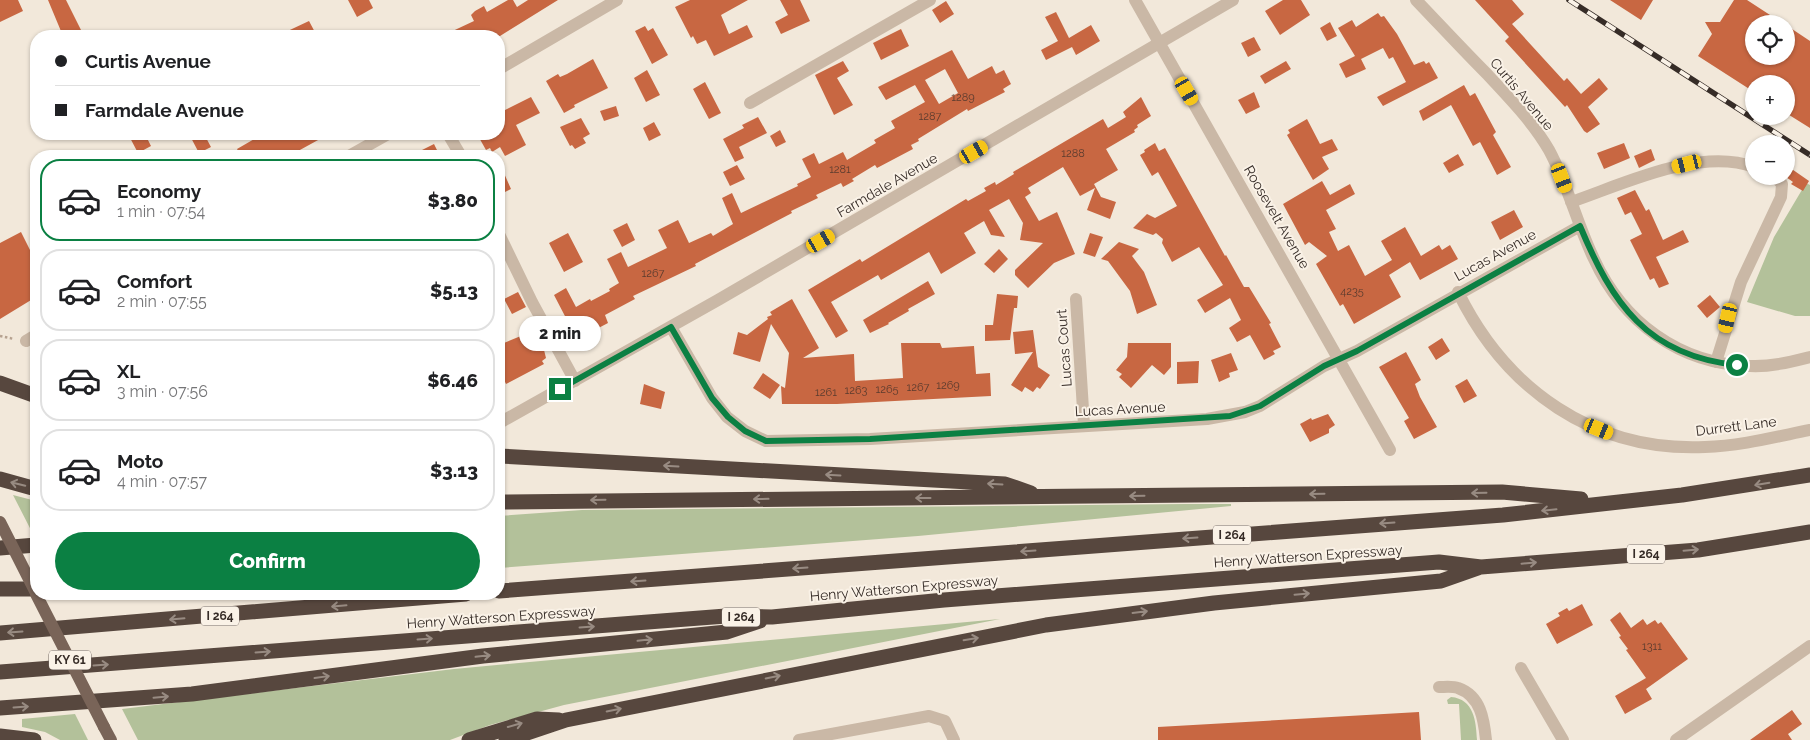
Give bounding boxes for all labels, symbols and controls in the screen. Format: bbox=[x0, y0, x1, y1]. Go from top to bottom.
map controls bbox=[1745, 15, 1795, 185]
button: locate bbox=[1745, 15, 1795, 65]
text: Curtis Avenue bbox=[85, 50, 211, 72]
street label: Curtis Avenue bbox=[1487, 55, 1557, 133]
car bbox=[1173, 74, 1200, 108]
button: + bbox=[1745, 75, 1795, 125]
house number: 1289 bbox=[951, 91, 975, 104]
text: Farmdale Avenue bbox=[85, 99, 244, 121]
house number: 1287 bbox=[919, 110, 942, 123]
button: − bbox=[1745, 135, 1795, 185]
car bbox=[957, 138, 990, 166]
house number: 1288 bbox=[1061, 147, 1085, 160]
street label: Farmdale Avenue bbox=[834, 150, 940, 220]
car bbox=[1670, 153, 1703, 175]
car bbox=[1549, 161, 1574, 195]
house number: 1281 bbox=[829, 163, 851, 176]
street label: Roosevelt Avenue bbox=[1241, 163, 1313, 271]
icon: car bbox=[57, 178, 102, 223]
text: Economy bbox=[117, 180, 201, 202]
text: $3.80 bbox=[427, 189, 478, 211]
text: 1 min · 07:54 bbox=[117, 202, 205, 221]
street label: Lucas Avenue bbox=[1451, 226, 1539, 284]
car bbox=[804, 227, 837, 255]
house number: 1267 bbox=[642, 267, 665, 280]
icon: car bbox=[57, 268, 102, 313]
text: Comfort bbox=[117, 270, 192, 292]
text: $5.13 bbox=[430, 279, 478, 301]
house number: 4235 bbox=[1340, 285, 1364, 298]
text: 2 min · 07:55 bbox=[117, 292, 207, 311]
car bbox=[1717, 302, 1738, 334]
street label: Lucas Court bbox=[1053, 308, 1075, 387]
callout: 2 min bbox=[519, 316, 601, 352]
text: 2 min bbox=[539, 324, 581, 343]
route start bbox=[1726, 354, 1748, 376]
icon: car bbox=[57, 358, 102, 403]
text: XL bbox=[117, 360, 140, 382]
text: $6.46 bbox=[427, 369, 478, 391]
route end bbox=[549, 378, 571, 400]
house number: 1269 bbox=[936, 379, 960, 392]
house number: 1267 bbox=[907, 381, 930, 394]
text: 3 min · 07:56 bbox=[117, 382, 208, 401]
house number: 1265 bbox=[875, 383, 899, 396]
house number: 1263 bbox=[845, 384, 868, 397]
house number: 1261 bbox=[815, 386, 837, 399]
street label: Lucas Avenue bbox=[1074, 399, 1166, 419]
street label: Durrett Lane bbox=[1695, 413, 1777, 439]
car bbox=[1582, 416, 1615, 442]
icon: car bbox=[57, 448, 102, 493]
text: Moto bbox=[117, 450, 163, 472]
text: $3.13 bbox=[430, 459, 478, 481]
one-way arrow bbox=[663, 461, 679, 470]
one-way arrow bbox=[825, 470, 841, 479]
text: 4 min · 07:57 bbox=[117, 472, 207, 491]
one-way arrow bbox=[11, 479, 27, 489]
one-way arrow bbox=[987, 479, 1003, 488]
one-way arrow bbox=[1754, 479, 1770, 489]
one-way arrow bbox=[1471, 488, 1488, 498]
one-way arrow bbox=[1309, 490, 1325, 499]
one-way arrow bbox=[1129, 491, 1145, 500]
one-way arrow bbox=[915, 493, 932, 503]
one-way arrow bbox=[753, 494, 769, 504]
one-way arrow bbox=[590, 496, 606, 505]
one-way arrow bbox=[1541, 505, 1557, 515]
one-way arrow bbox=[1379, 518, 1395, 528]
road number: I 264 bbox=[1213, 526, 1251, 544]
button: Confirm bbox=[55, 532, 480, 590]
one-way arrow bbox=[1183, 534, 1199, 543]
street label: Henry Watterson Expressway bbox=[1213, 541, 1403, 571]
road number: I 264 bbox=[1627, 544, 1665, 564]
one-way arrow bbox=[1021, 546, 1037, 556]
one-way arrow bbox=[1683, 546, 1699, 555]
one-way arrow bbox=[1521, 559, 1537, 568]
one-way arrow bbox=[792, 564, 808, 573]
street label: Henry Watterson Expressway bbox=[809, 572, 999, 604]
one-way arrow bbox=[630, 576, 646, 585]
one-way arrow bbox=[1293, 590, 1309, 599]
one-way arrow bbox=[331, 601, 347, 611]
street label: Henry Watterson Expressway bbox=[406, 602, 596, 632]
road number: I 264 bbox=[201, 606, 239, 626]
one-way arrow bbox=[1132, 607, 1148, 617]
road number: I 264 bbox=[722, 608, 760, 626]
one-way arrow bbox=[169, 614, 185, 624]
one-way arrow bbox=[579, 622, 595, 631]
one-way arrow bbox=[7, 627, 23, 636]
one-way arrow bbox=[963, 634, 979, 644]
one-way arrow bbox=[417, 635, 433, 644]
one-way arrow bbox=[636, 635, 652, 645]
house number: 1311 bbox=[1642, 640, 1662, 653]
one-way arrow bbox=[255, 647, 271, 657]
road number: KY 61 bbox=[49, 650, 91, 670]
one-way arrow bbox=[475, 651, 491, 661]
one-way arrow bbox=[93, 660, 109, 669]
one-way arrow bbox=[314, 672, 330, 682]
one-way arrow bbox=[765, 672, 781, 682]
one-way arrow bbox=[152, 692, 168, 701]
one-way arrow bbox=[13, 702, 29, 711]
one-way arrow bbox=[606, 705, 622, 715]
one-way arrow bbox=[507, 719, 523, 729]

